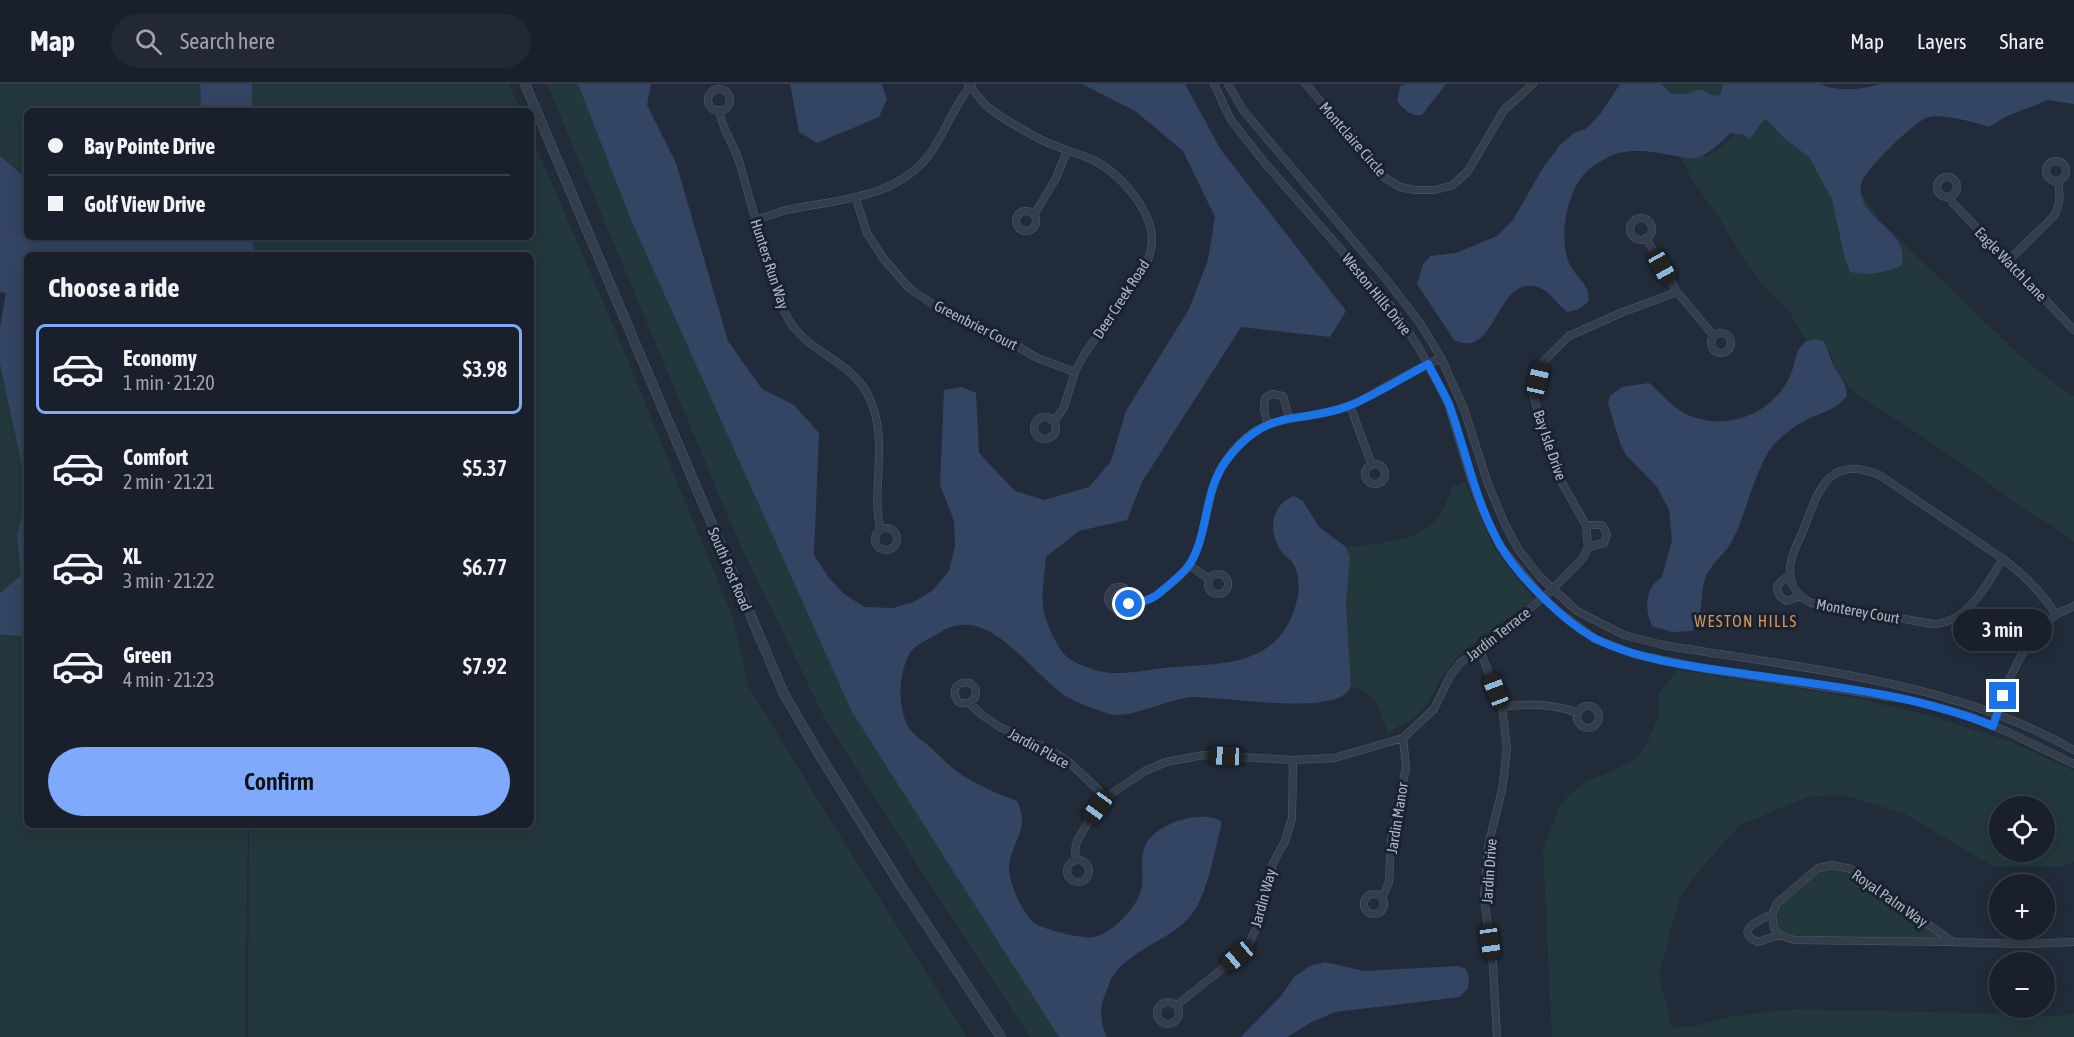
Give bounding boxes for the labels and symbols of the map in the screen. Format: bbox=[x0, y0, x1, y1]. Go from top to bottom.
street label: Montclaire Circle bbox=[1316, 98, 1390, 180]
street label: Hunters Run Way bbox=[747, 217, 793, 311]
street label: Eagle Watch Lane bbox=[1972, 224, 2051, 305]
car bbox=[1645, 247, 1679, 287]
street label: Weston Hills Drive bbox=[1339, 250, 1415, 338]
street label: Deer Creek Road bbox=[1089, 256, 1153, 342]
street label: Greenbrier Court bbox=[932, 297, 1020, 353]
car bbox=[1525, 360, 1551, 400]
street label: Bay Isle Drive bbox=[1530, 408, 1570, 483]
street label: South Post Road bbox=[705, 525, 755, 613]
route start bbox=[1115, 590, 1142, 617]
street label: Monterey Court bbox=[1815, 595, 1901, 627]
street label: Jardin Terrace bbox=[1463, 604, 1534, 664]
callout: 3 min bbox=[1954, 609, 2052, 651]
district label: WESTON HILLS bbox=[1694, 612, 1798, 630]
car bbox=[1481, 671, 1511, 711]
route end bbox=[1989, 682, 2016, 709]
street label: Jardin Place bbox=[1006, 724, 1072, 772]
car bbox=[1208, 746, 1244, 766]
street label: Jardin Manor bbox=[1383, 781, 1411, 855]
car bbox=[1080, 787, 1116, 827]
street label: Jardin Drive bbox=[1478, 838, 1500, 904]
street label: Royal Palm Way bbox=[1849, 866, 1931, 930]
street label: Jardin Way bbox=[1247, 867, 1279, 929]
car bbox=[1479, 923, 1501, 961]
car bbox=[1218, 938, 1258, 974]

